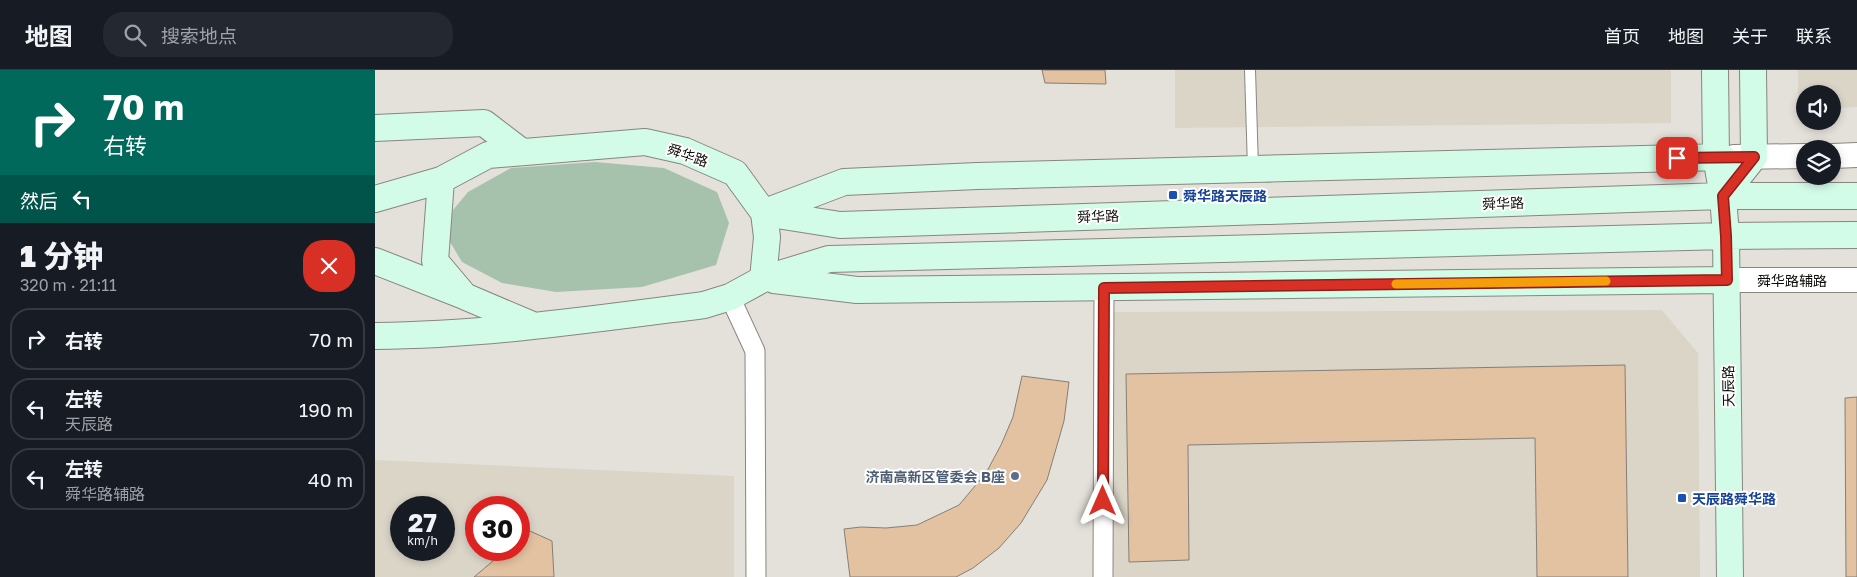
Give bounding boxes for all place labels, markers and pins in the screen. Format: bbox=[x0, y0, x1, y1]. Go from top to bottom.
pin bbox=[1656, 137, 1698, 179]
place label: 舜华路天辰路 bbox=[1183, 187, 1267, 204]
marker: 舜华路天辰路 bbox=[1167, 189, 1179, 201]
place label: 济南高新区管委会 B座 bbox=[866, 468, 1005, 485]
marker: 济南高新区管委会 B座 bbox=[1009, 470, 1021, 482]
place label: 天辰路舜华路 bbox=[1692, 490, 1776, 507]
marker: 天辰路舜华路 bbox=[1676, 492, 1688, 504]

